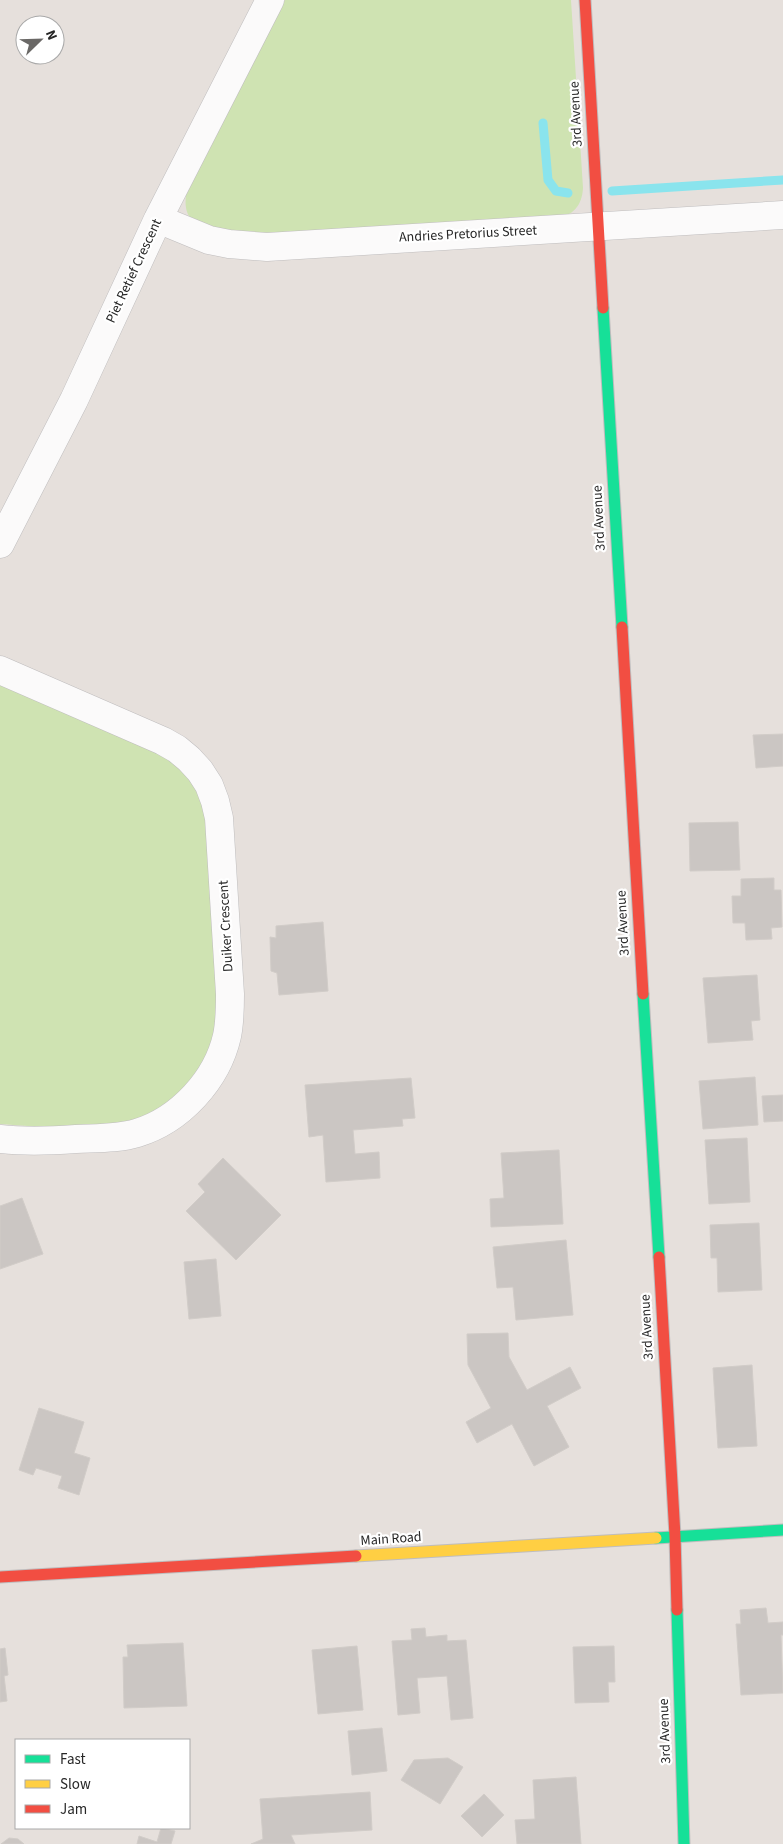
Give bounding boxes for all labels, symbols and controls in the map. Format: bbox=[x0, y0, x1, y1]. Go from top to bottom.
north arrow bbox=[15, 15, 65, 65]
text: N bbox=[40, 27, 62, 44]
street label: 3rd Avenue bbox=[564, 81, 588, 147]
street label: Piet Retief Crescent bbox=[101, 215, 167, 327]
street label: Andries Pretorius Street bbox=[398, 220, 538, 248]
street label: 3rd Avenue bbox=[587, 485, 611, 551]
street label: Duiker Crescent bbox=[214, 879, 238, 972]
street label: 3rd Avenue bbox=[611, 890, 635, 956]
street label: 3rd Avenue bbox=[635, 1294, 659, 1360]
street label: Main Road bbox=[360, 1527, 422, 1551]
street label: 3rd Avenue bbox=[654, 1698, 676, 1764]
legend bbox=[15, 1739, 190, 1829]
text: Fast bbox=[60, 1749, 86, 1770]
text: Slow bbox=[60, 1774, 91, 1795]
text: Jam bbox=[60, 1799, 87, 1820]

